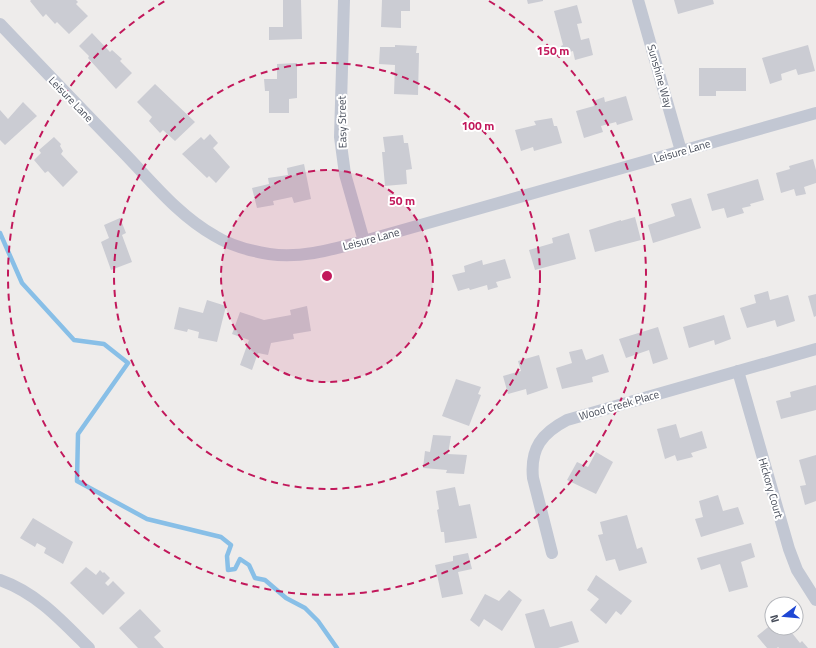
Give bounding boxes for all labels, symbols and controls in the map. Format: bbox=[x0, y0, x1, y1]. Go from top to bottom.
text: 150 m bbox=[537, 41, 569, 60]
street label: Sunshine Way bbox=[643, 42, 677, 110]
street label: Leisure Lane bbox=[45, 73, 97, 126]
street label: Easy Street bbox=[334, 95, 350, 148]
text: 100 m bbox=[462, 116, 494, 135]
street label: Leisure Lane bbox=[652, 135, 713, 167]
text: 50 m bbox=[389, 191, 415, 210]
street label: Leisure Lane bbox=[341, 224, 402, 254]
centre of rings bbox=[320, 269, 334, 283]
street label: Wood Creek Place bbox=[577, 386, 661, 424]
street label: Hickory Court bbox=[755, 456, 787, 520]
north arrow bbox=[764, 596, 804, 636]
text: N bbox=[766, 613, 783, 625]

